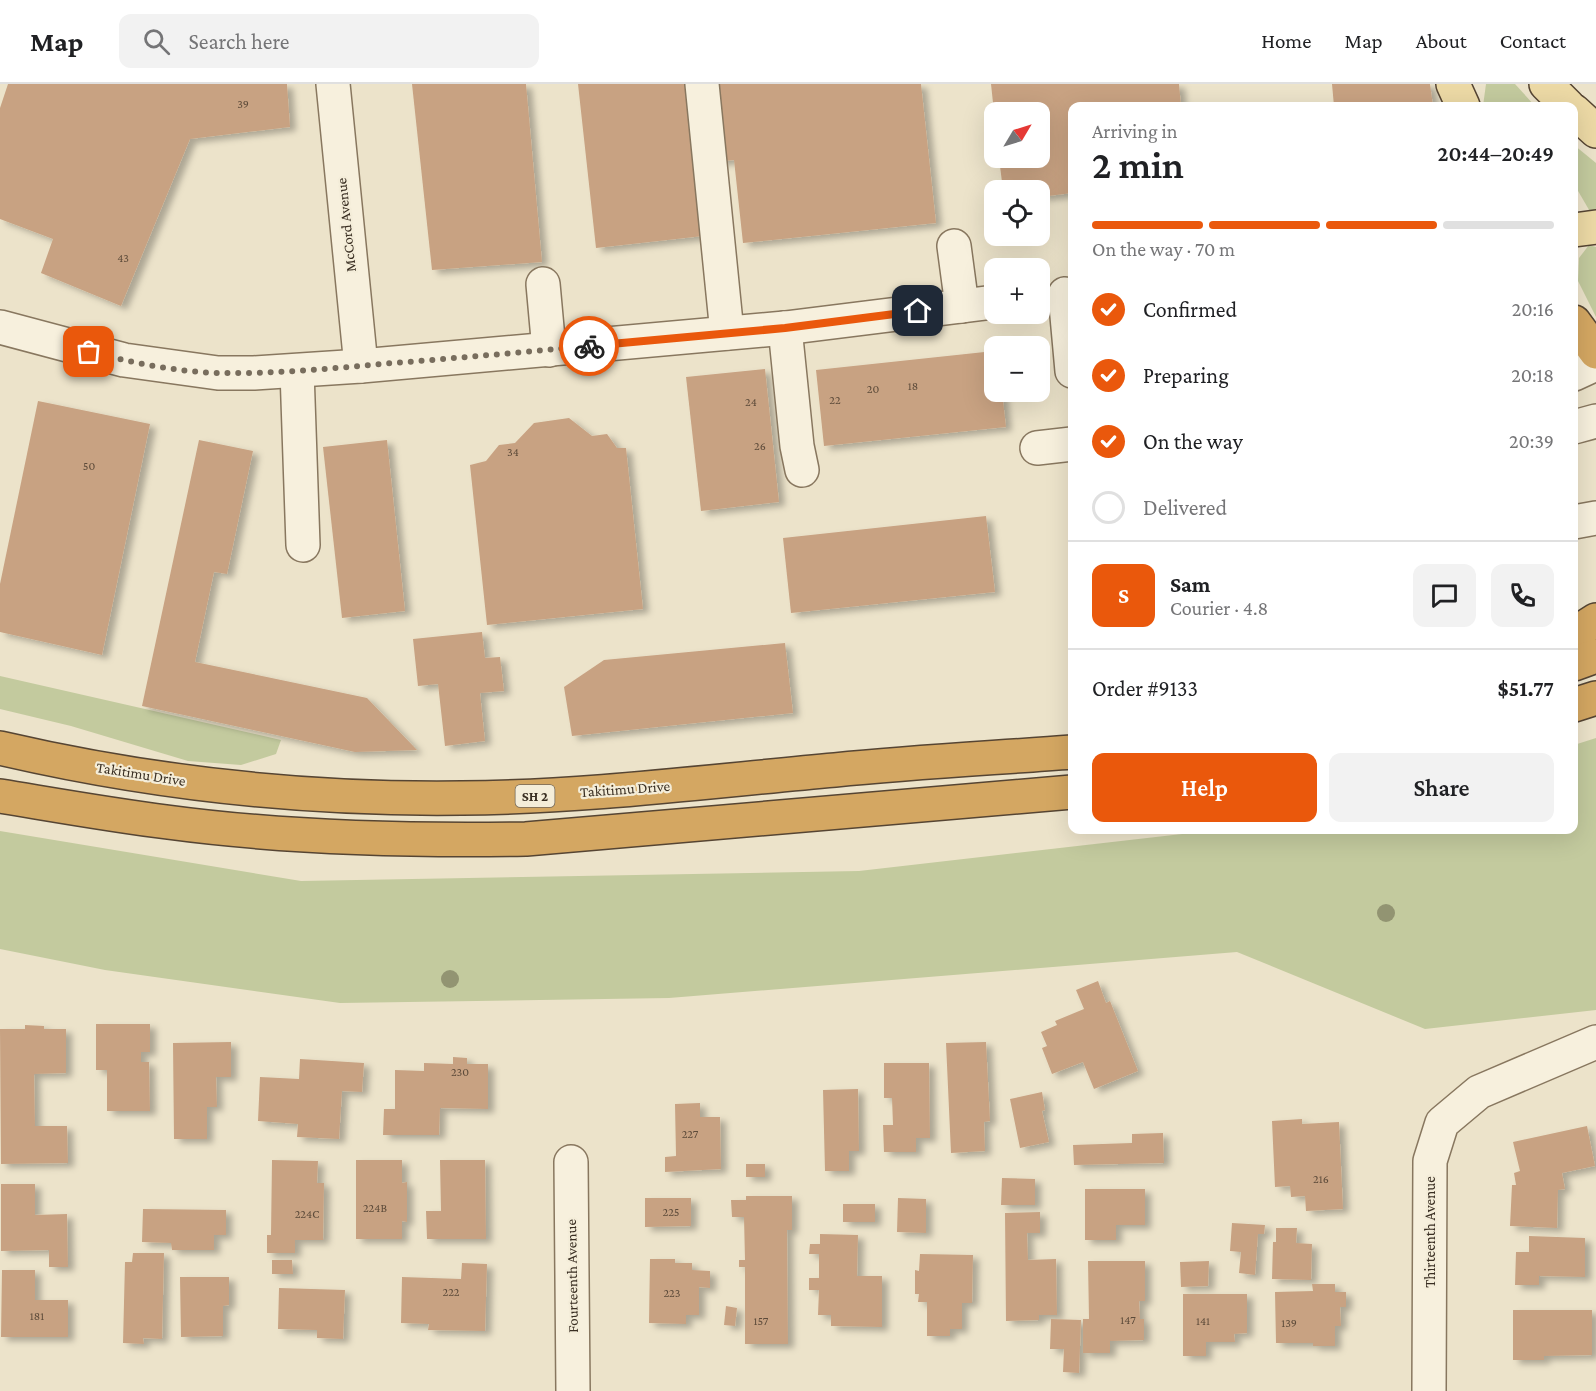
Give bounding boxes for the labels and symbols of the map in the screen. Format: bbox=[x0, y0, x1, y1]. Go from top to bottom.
house number: 39 bbox=[237, 97, 249, 111]
north arrow bbox=[984, 102, 1050, 168]
street label: McCord Avenue bbox=[333, 177, 359, 273]
house number: 43 bbox=[117, 251, 129, 265]
pin bbox=[892, 285, 943, 336]
courier bbox=[559, 316, 619, 376]
pin bbox=[63, 326, 114, 377]
house number: 18 bbox=[908, 379, 918, 393]
house number: 20 bbox=[867, 382, 879, 396]
house number: 22 bbox=[829, 393, 841, 407]
house number: 24 bbox=[745, 395, 757, 409]
house number: 26 bbox=[754, 439, 766, 453]
house number: 34 bbox=[507, 445, 519, 459]
house number: 50 bbox=[83, 459, 95, 473]
street label: Takitimu Drive bbox=[95, 759, 187, 789]
street label: Takitimu Drive bbox=[580, 778, 671, 800]
road number: SH 2 bbox=[516, 785, 554, 807]
house number: 230 bbox=[451, 1065, 469, 1079]
house number: 227 bbox=[682, 1127, 699, 1141]
house number: 216 bbox=[1313, 1172, 1329, 1186]
street label: Thirteenth Avenue bbox=[1422, 1176, 1438, 1288]
house number: 224B bbox=[363, 1201, 387, 1215]
house number: 225 bbox=[662, 1205, 680, 1219]
house number: 224C bbox=[295, 1207, 319, 1221]
street label: Fourteenth Avenue bbox=[563, 1219, 581, 1333]
house number: 222 bbox=[442, 1285, 460, 1299]
house number: 223 bbox=[663, 1286, 681, 1300]
house number: 181 bbox=[30, 1309, 44, 1323]
house number: 147 bbox=[1120, 1313, 1136, 1327]
house number: 157 bbox=[754, 1314, 769, 1328]
house number: 141 bbox=[1196, 1314, 1210, 1328]
house number: 139 bbox=[1281, 1316, 1297, 1330]

